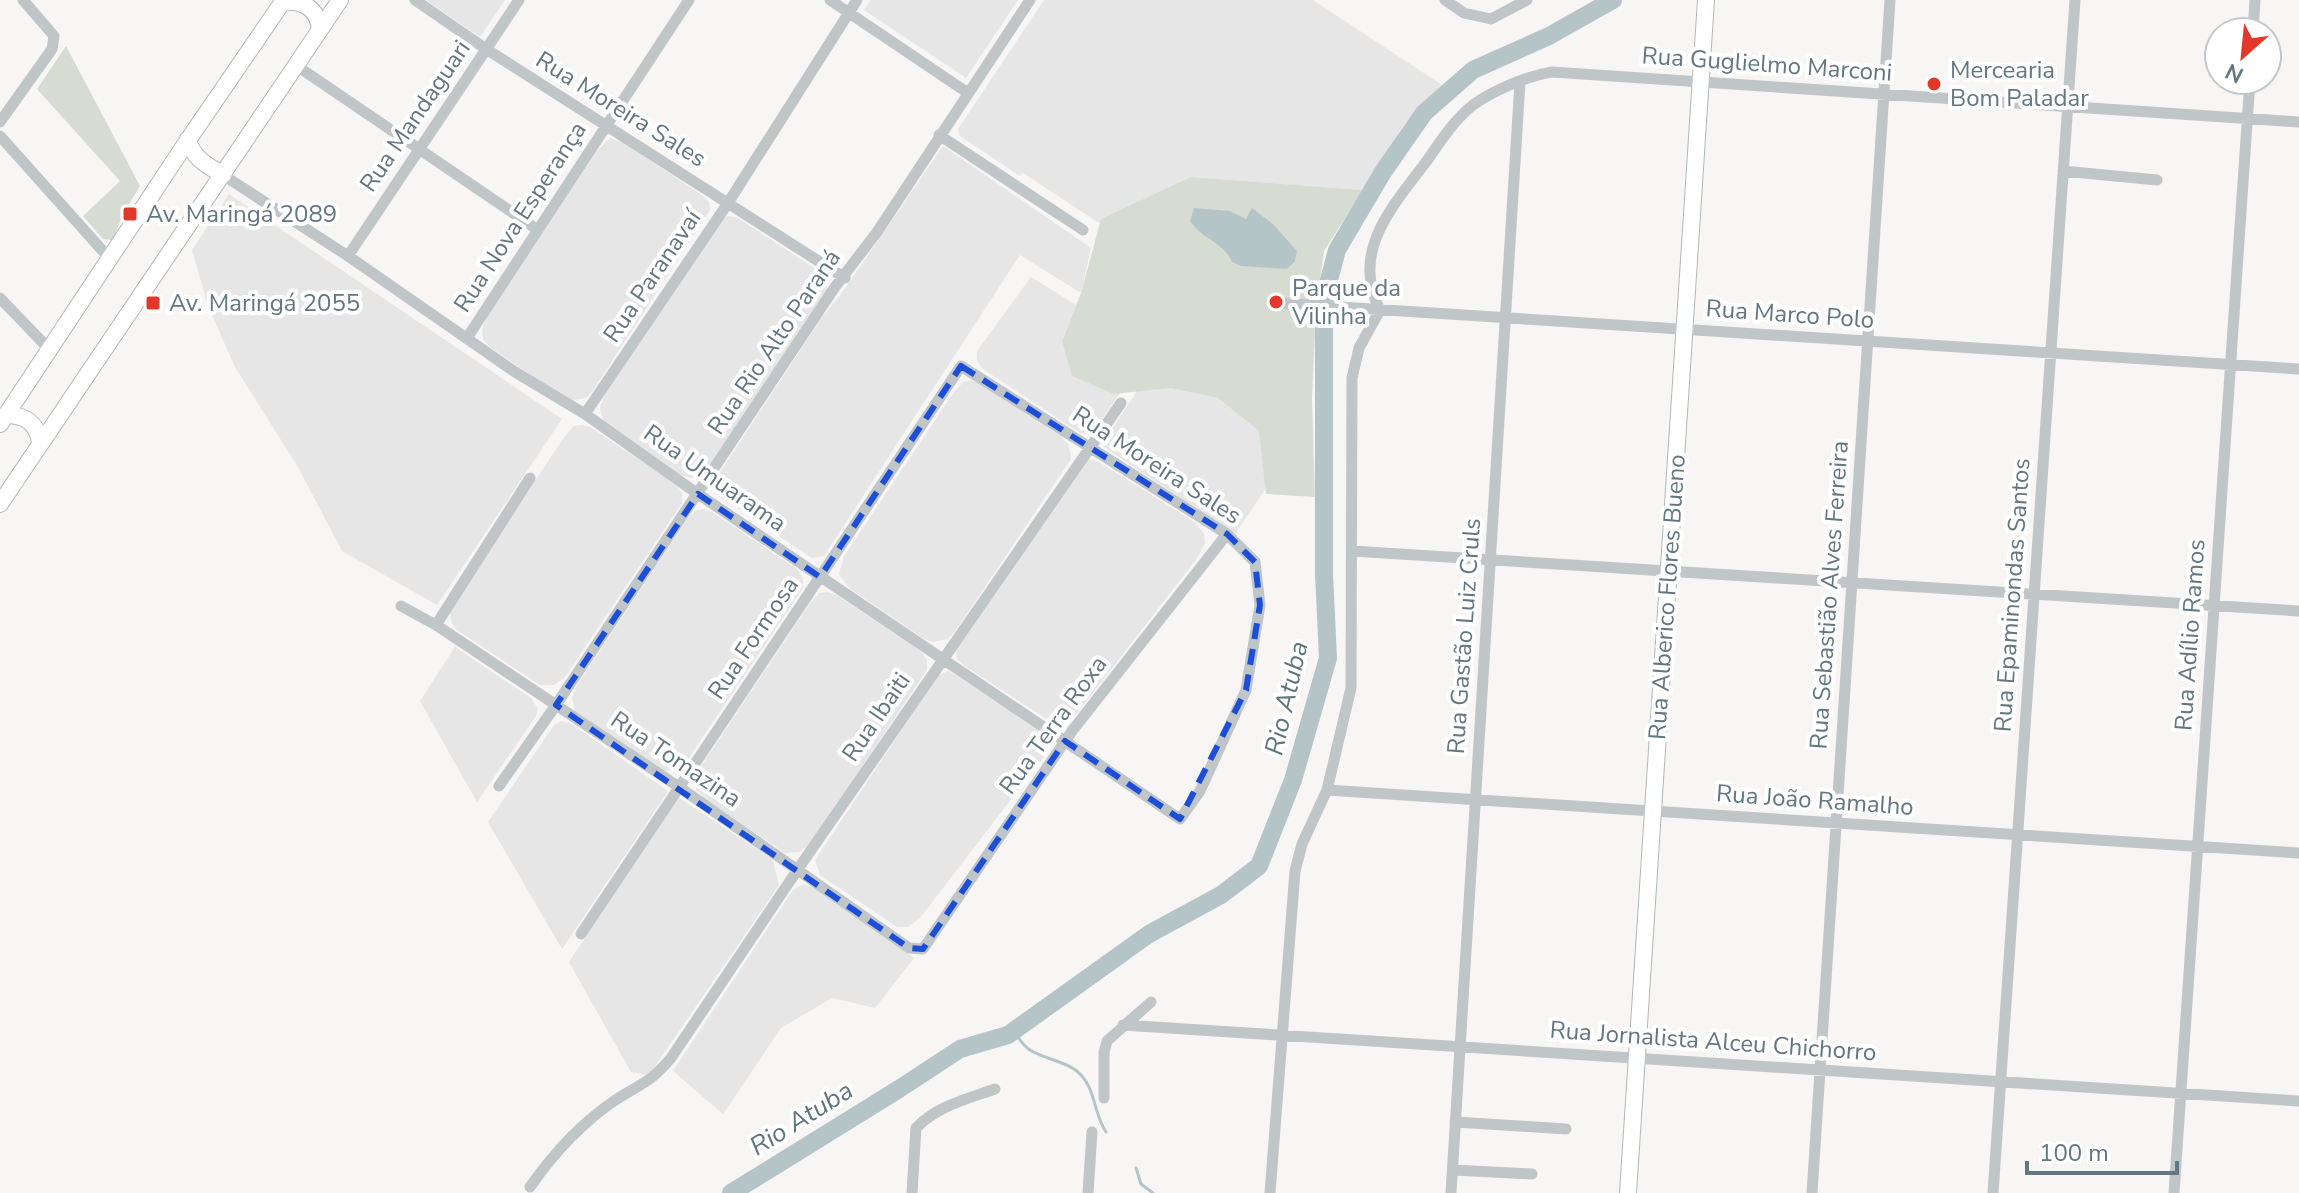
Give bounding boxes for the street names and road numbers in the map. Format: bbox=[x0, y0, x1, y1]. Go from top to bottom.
street label: Rua Mandaguari bbox=[352, 34, 478, 198]
street label: Rua Guglielmo Marconi bbox=[1641, 39, 1893, 89]
street label: Rua Moreira Sales bbox=[530, 44, 712, 174]
street label: Rua Nova Esperança bbox=[446, 116, 594, 318]
street label: Rua Paranavaí bbox=[596, 202, 709, 349]
street label: Rua Rio Alto Paraná bbox=[700, 243, 848, 441]
street label: Rua Marco Polo bbox=[1705, 292, 1875, 336]
street label: Rua Moreira Sales bbox=[1066, 398, 1248, 532]
street label: Rua Umuarama bbox=[637, 417, 793, 539]
street label: Rua Sebastião Alves Ferreira bbox=[1802, 440, 1856, 750]
street label: Rua Alberico Flores Bueno bbox=[1641, 453, 1693, 741]
street label: Rua Epaminondas Santos bbox=[1986, 457, 2038, 733]
street label: Rua Gastão Luiz Cruls bbox=[1440, 517, 1488, 755]
street label: Rua Adílio Ramos bbox=[2167, 538, 2213, 732]
street label: Rua Formosa bbox=[700, 571, 806, 705]
street label: Rua Terra Roxa bbox=[992, 649, 1114, 801]
street label: Rua Ibaiti bbox=[835, 666, 917, 768]
street label: Rua Tomazina bbox=[605, 704, 747, 814]
street label: Rua João Ramalho bbox=[1715, 777, 1915, 823]
street label: Rua Jornalista Alceu Chichorro bbox=[1549, 1014, 1877, 1068]

